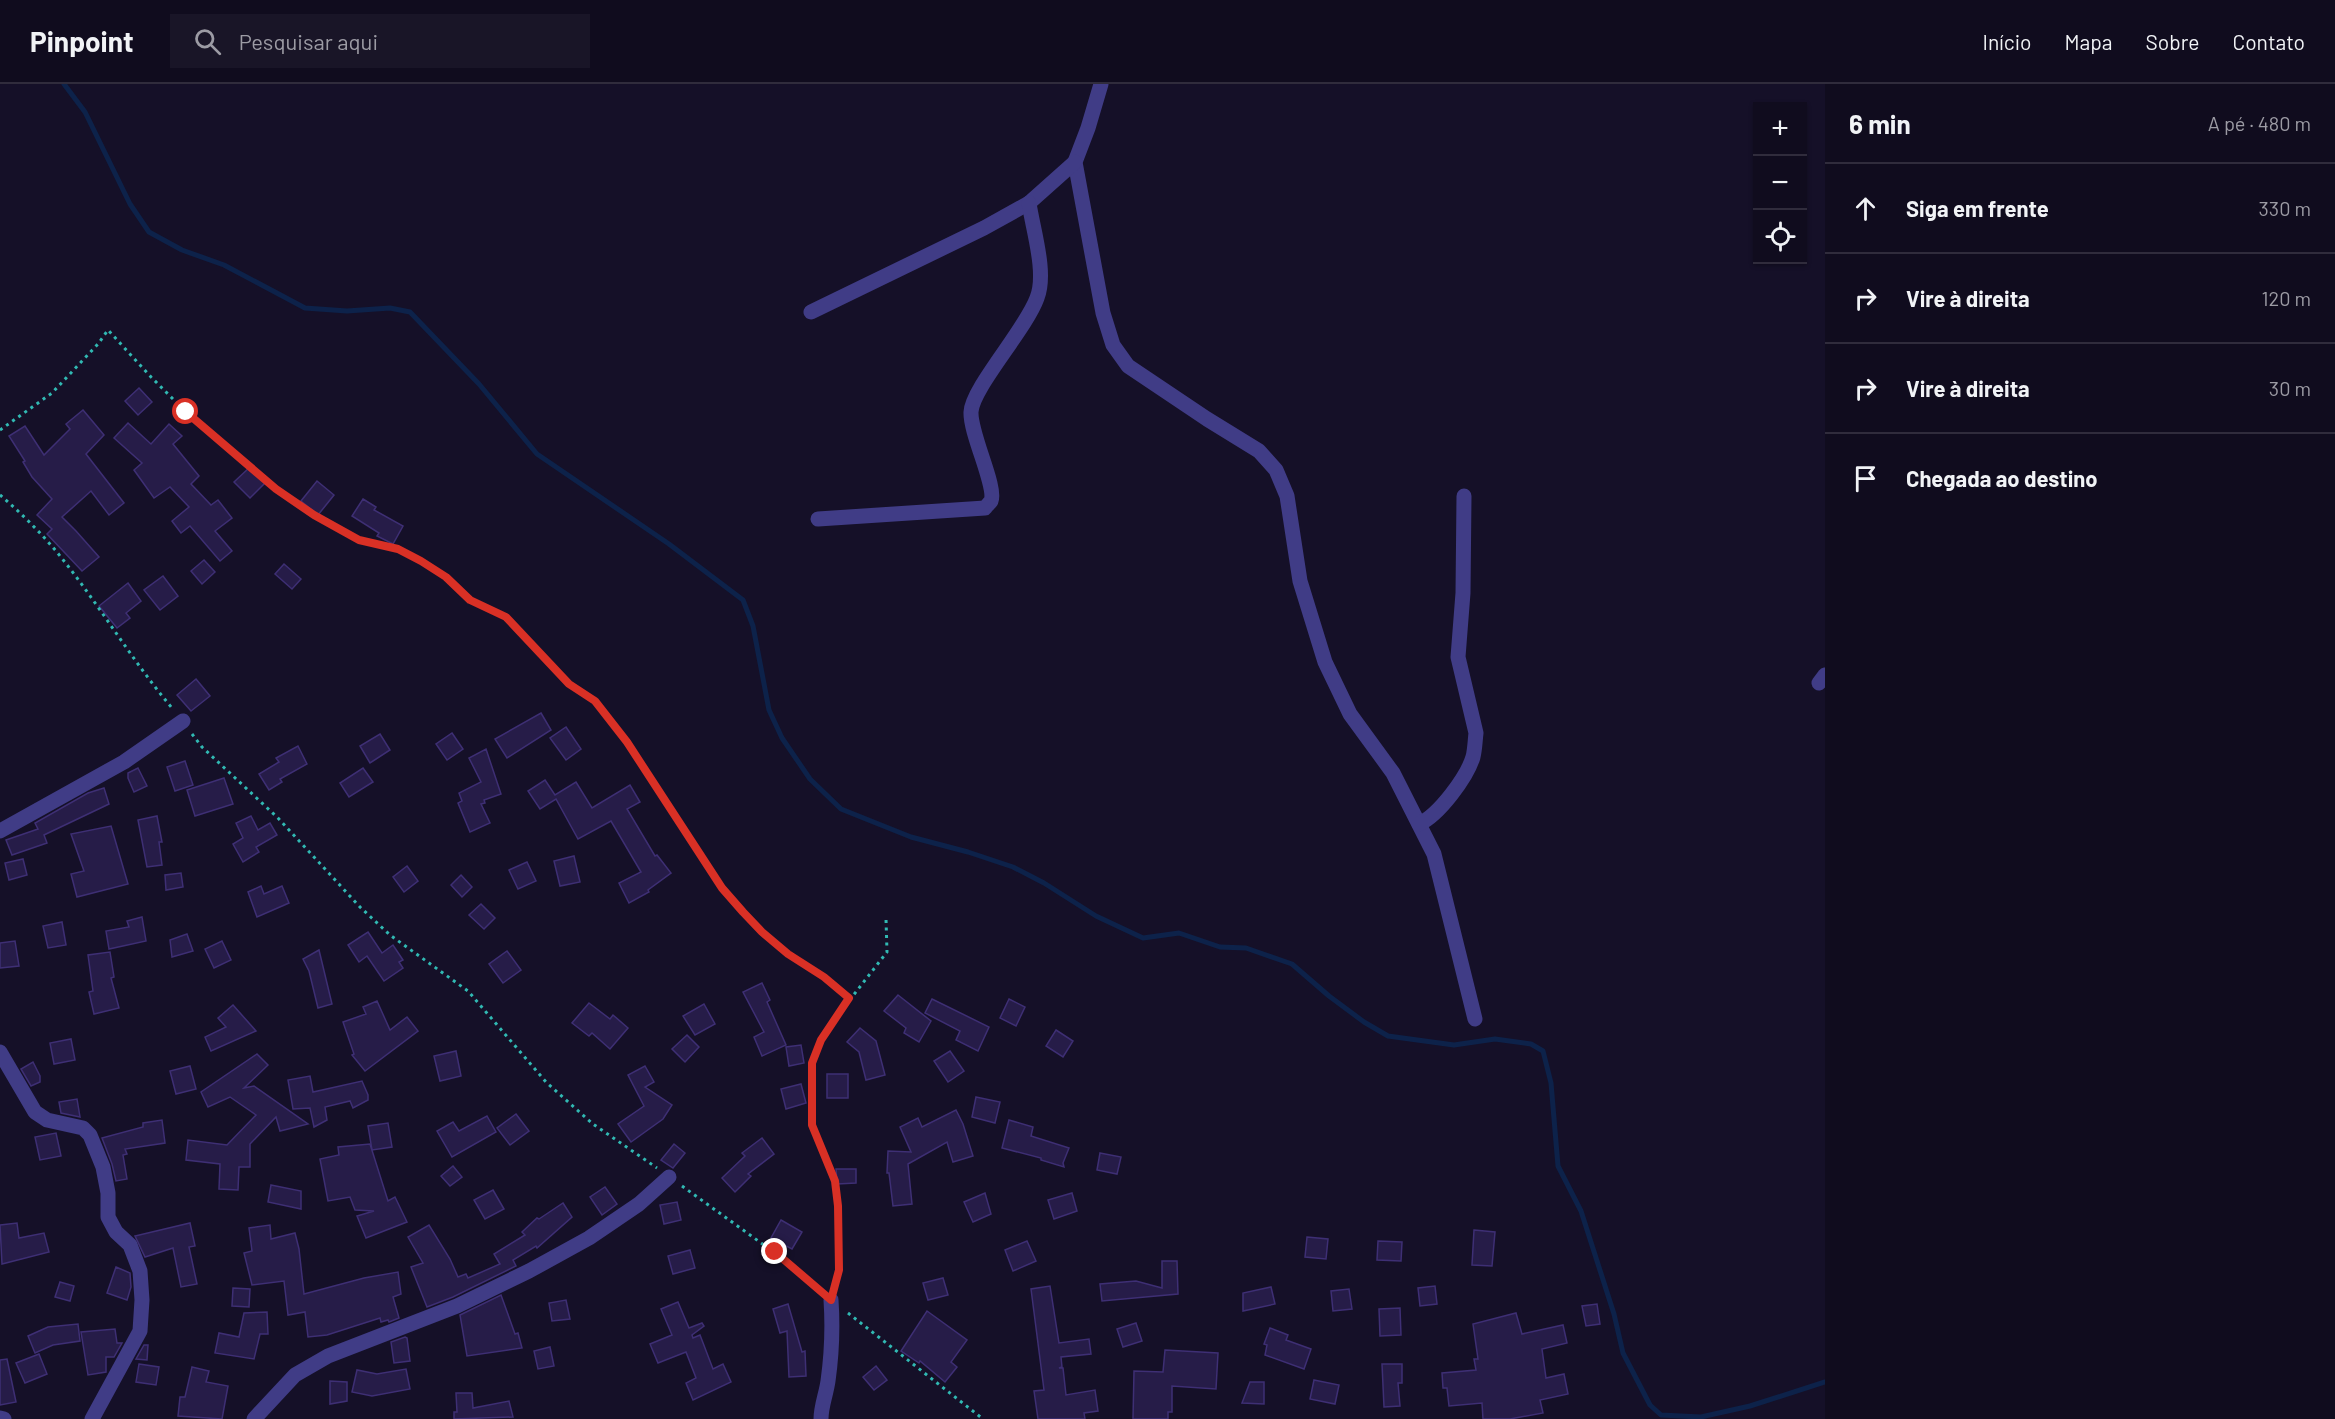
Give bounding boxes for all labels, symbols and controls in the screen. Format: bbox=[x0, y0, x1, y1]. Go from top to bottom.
search box bbox=[170, 14, 590, 68]
text: Pinpoint bbox=[30, 24, 134, 58]
icon: search bbox=[191, 25, 224, 58]
text: Pesquisar aqui bbox=[239, 28, 378, 54]
text: Início bbox=[1983, 29, 2031, 54]
text: Mapa bbox=[2064, 29, 2113, 54]
text: Sobre bbox=[2146, 29, 2199, 54]
text: Contato bbox=[2232, 29, 2305, 54]
map controls bbox=[1753, 102, 1807, 264]
button: + bbox=[1753, 102, 1807, 156]
text: 6 min bbox=[1849, 108, 1911, 139]
text: A pé · 480 m bbox=[2208, 111, 2311, 135]
button: − bbox=[1753, 156, 1807, 210]
icon: ahead bbox=[1849, 192, 1882, 225]
text: Siga em frente bbox=[1906, 195, 2049, 221]
text: 330 m bbox=[2259, 196, 2311, 220]
button: locate bbox=[1753, 210, 1807, 264]
icon: right bbox=[1849, 282, 1882, 315]
text: Vire à direita bbox=[1906, 285, 2030, 311]
text: 120 m bbox=[2261, 286, 2311, 310]
icon: right bbox=[1849, 372, 1882, 405]
text: Vire à direita bbox=[1906, 375, 2030, 401]
text: 30 m bbox=[2269, 376, 2311, 400]
route start bbox=[172, 398, 198, 424]
icon: arrive bbox=[1849, 462, 1882, 495]
text: Chegada ao destino bbox=[1906, 465, 2097, 491]
route end bbox=[761, 1238, 787, 1264]

